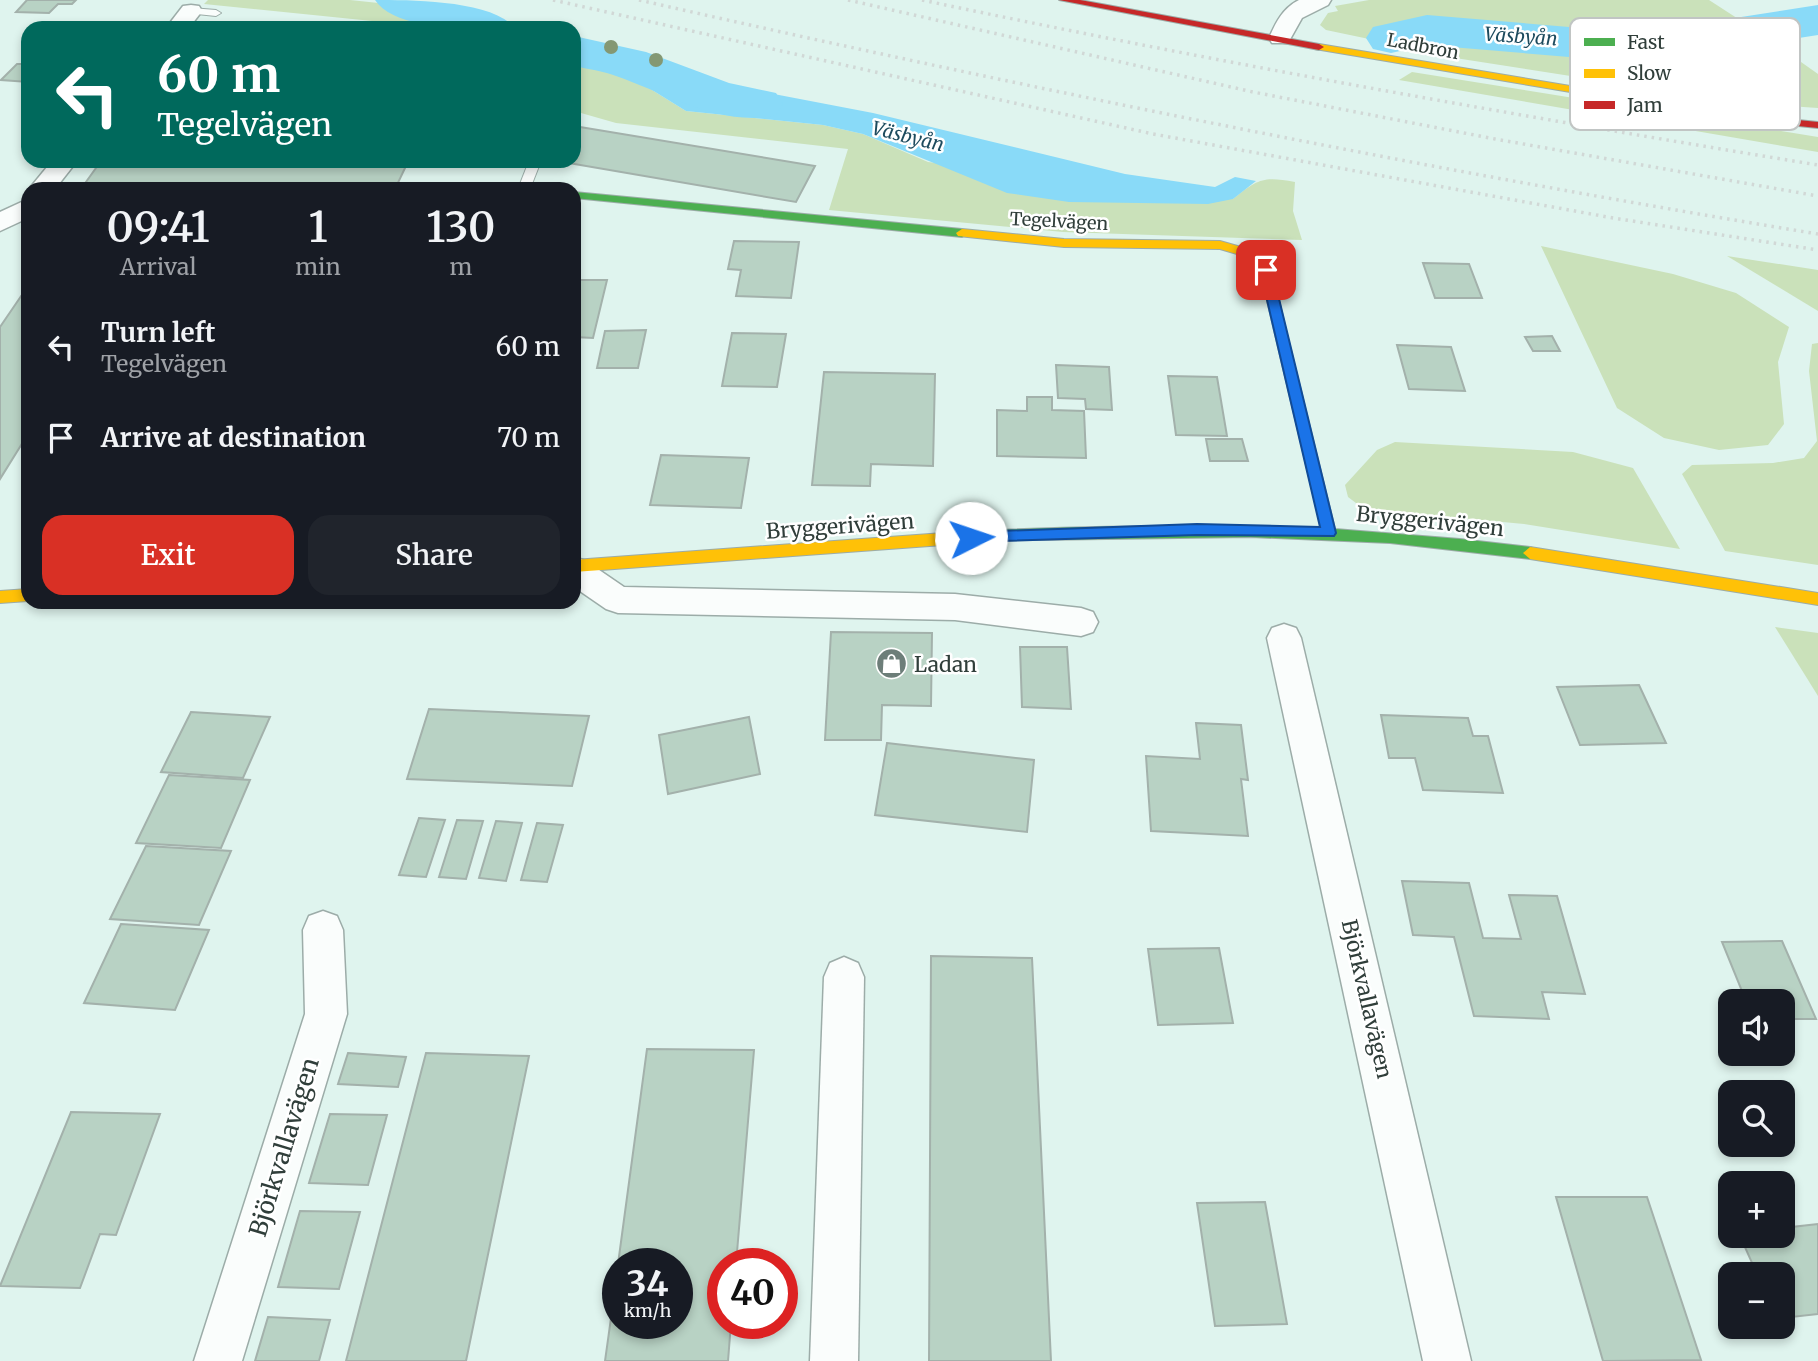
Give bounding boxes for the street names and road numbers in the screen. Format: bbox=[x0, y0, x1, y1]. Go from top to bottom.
street label: Ladbron bbox=[1385, 28, 1461, 64]
street label: Tegelvägen bbox=[1009, 207, 1109, 235]
street label: Bryggerivägen bbox=[1355, 500, 1505, 542]
street label: Bryggerivägen bbox=[765, 507, 915, 545]
street label: Björkvallavägen bbox=[1336, 917, 1398, 1081]
street label: Björkvallavägen bbox=[242, 1054, 326, 1240]

